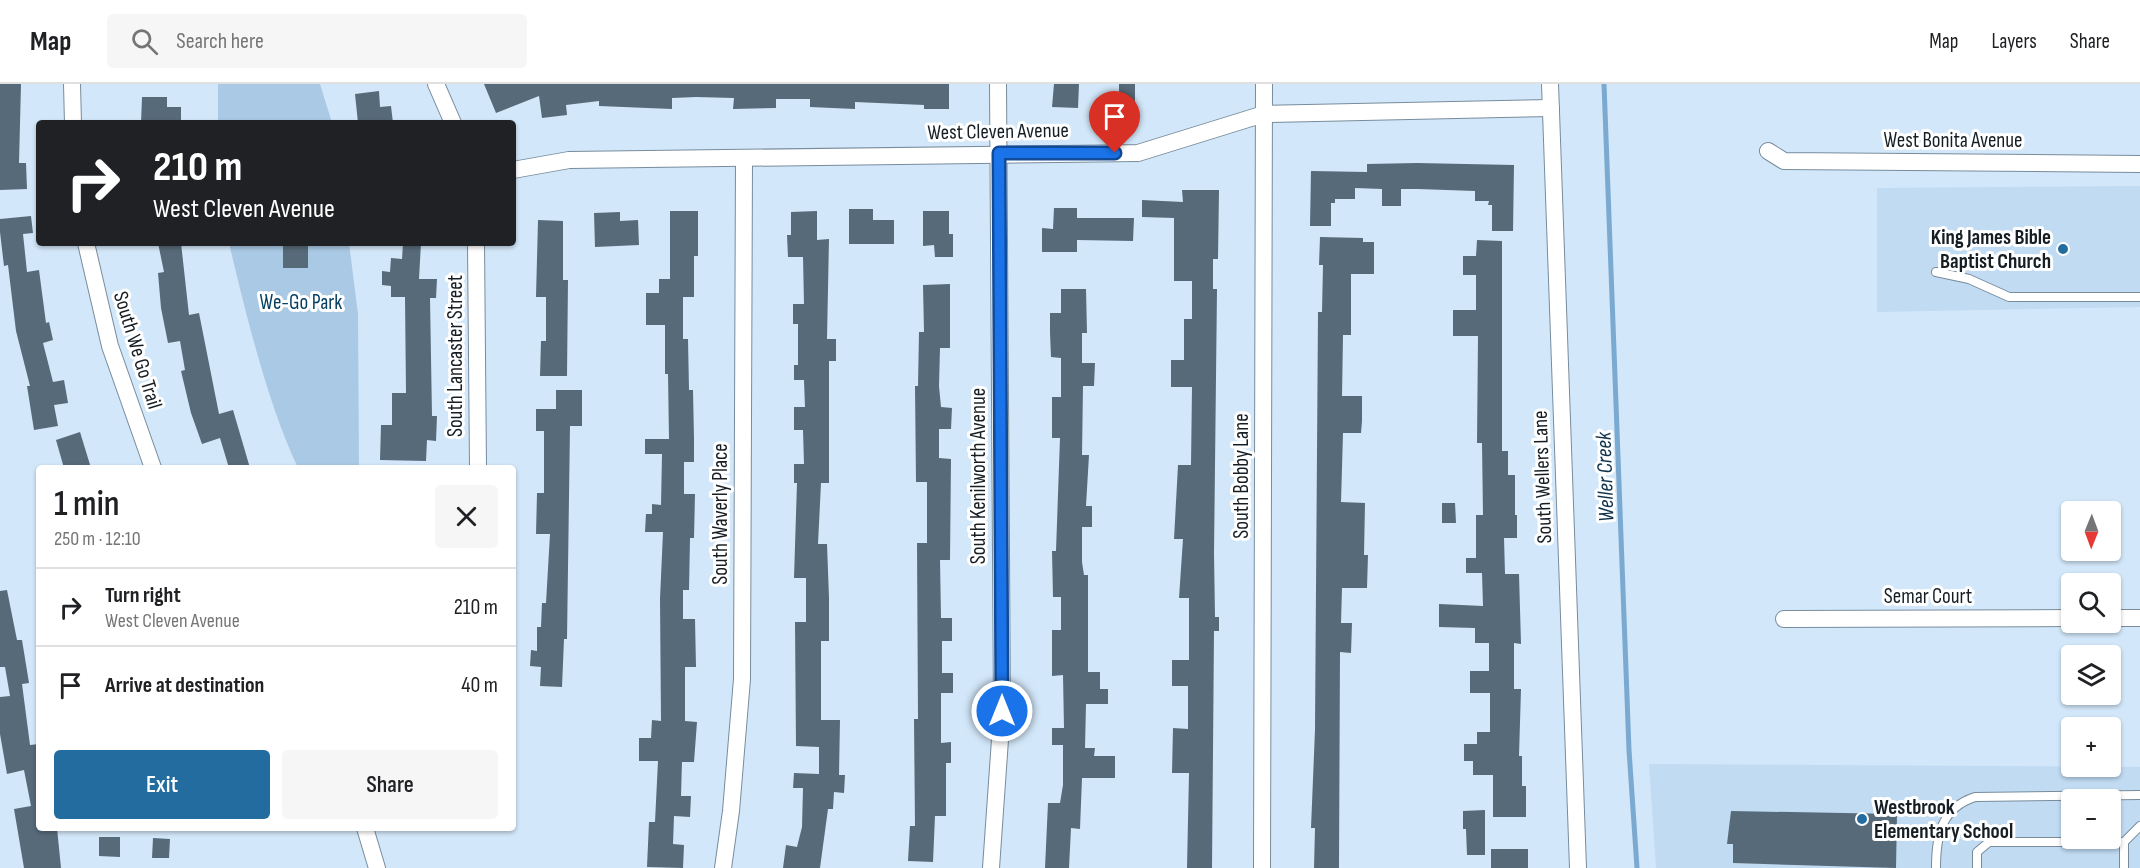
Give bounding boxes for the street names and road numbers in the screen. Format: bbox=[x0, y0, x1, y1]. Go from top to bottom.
street label: West Cleven Avenue bbox=[927, 118, 1069, 145]
street label: West Bonita Avenue bbox=[1883, 128, 2023, 153]
street label: South Lancaster Street bbox=[443, 275, 468, 437]
street label: South We Go Trail bbox=[108, 288, 167, 412]
street label: South Kenilworth Avenue bbox=[966, 388, 991, 564]
street label: South Wellers Lane bbox=[1528, 410, 1557, 544]
street label: South Bobby Lane bbox=[1229, 413, 1254, 539]
street label: South Waverly Place bbox=[708, 443, 733, 585]
street label: Semar Court bbox=[1884, 584, 1972, 609]

